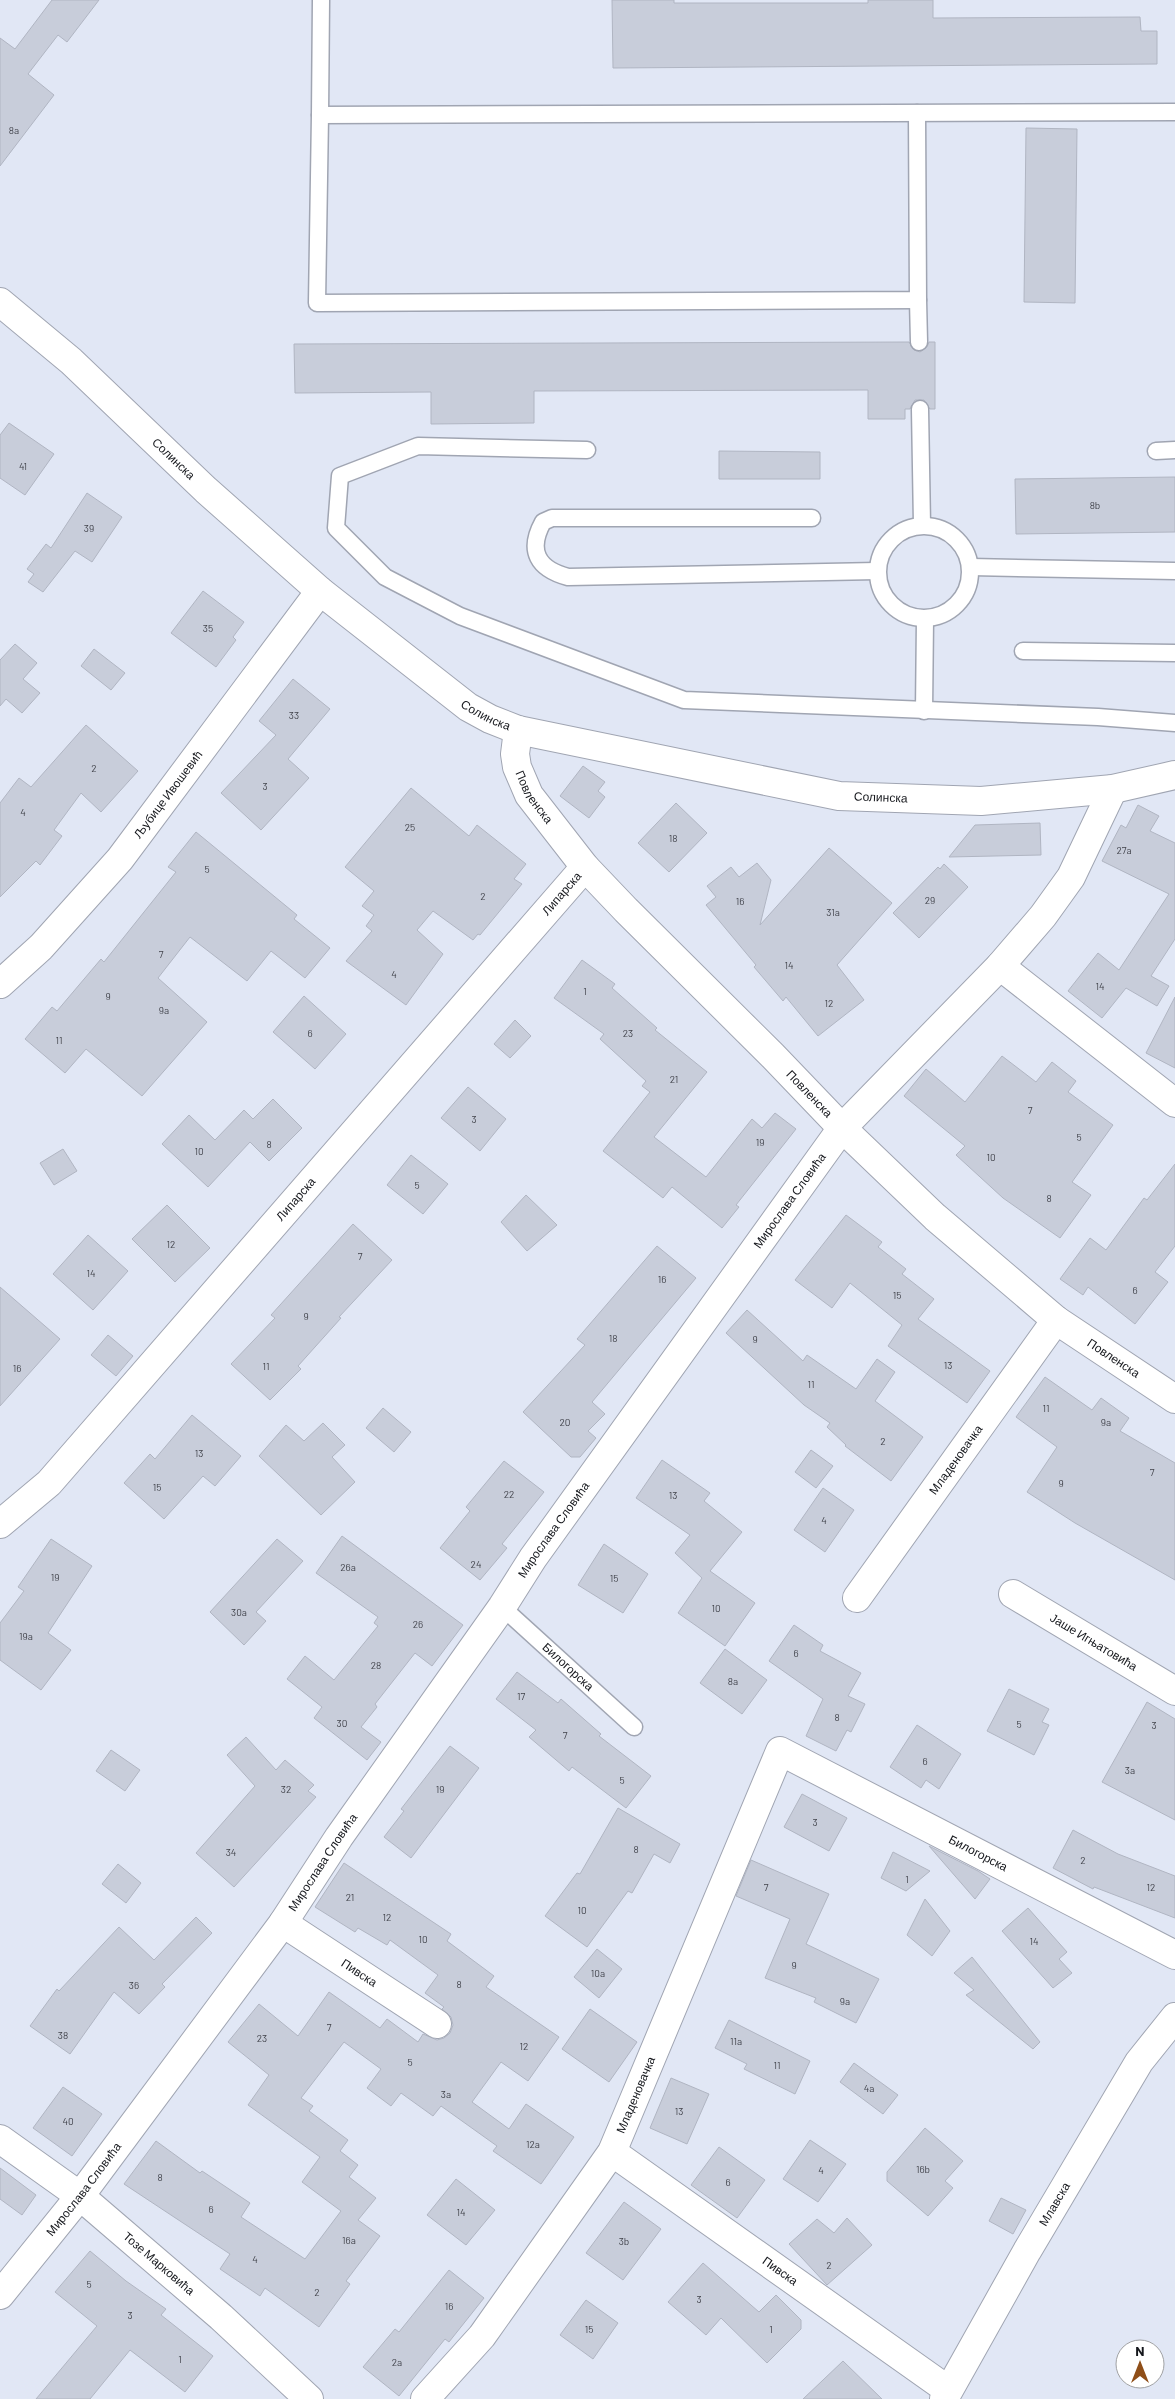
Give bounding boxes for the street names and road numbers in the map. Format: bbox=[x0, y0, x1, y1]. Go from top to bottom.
street label: Солинска bbox=[150, 435, 199, 482]
street label: Солинска bbox=[459, 696, 513, 733]
street label: Љубице Ивошевић bbox=[130, 747, 205, 840]
street label: Повленска bbox=[513, 768, 556, 826]
street label: Солинска bbox=[854, 789, 908, 804]
street label: Липарска bbox=[538, 868, 584, 918]
street label: Повленска bbox=[784, 1067, 836, 1120]
street label: Мирослава Словића bbox=[750, 1149, 828, 1251]
street label: Липарска bbox=[273, 1174, 318, 1223]
street label: Повленска bbox=[1085, 1335, 1143, 1380]
street label: Младеновачка bbox=[926, 1422, 985, 1497]
street label: Мирослава Словића bbox=[514, 1478, 592, 1580]
street label: Јаше Игњатовића bbox=[1048, 1610, 1141, 1673]
street label: Билогорска bbox=[540, 1639, 597, 1693]
street label: Мирослава Словића bbox=[285, 1810, 360, 1913]
street label: Билогорска bbox=[947, 1832, 1011, 1874]
street label: Пивска bbox=[339, 1955, 380, 1989]
street label: Младеновачка bbox=[613, 2054, 657, 2135]
street label: Мирослава Словића bbox=[43, 2139, 124, 2238]
street label: Млавска bbox=[1036, 2179, 1072, 2228]
street label: Тозе Марковића bbox=[121, 2228, 198, 2297]
street label: Пивска bbox=[760, 2253, 801, 2288]

